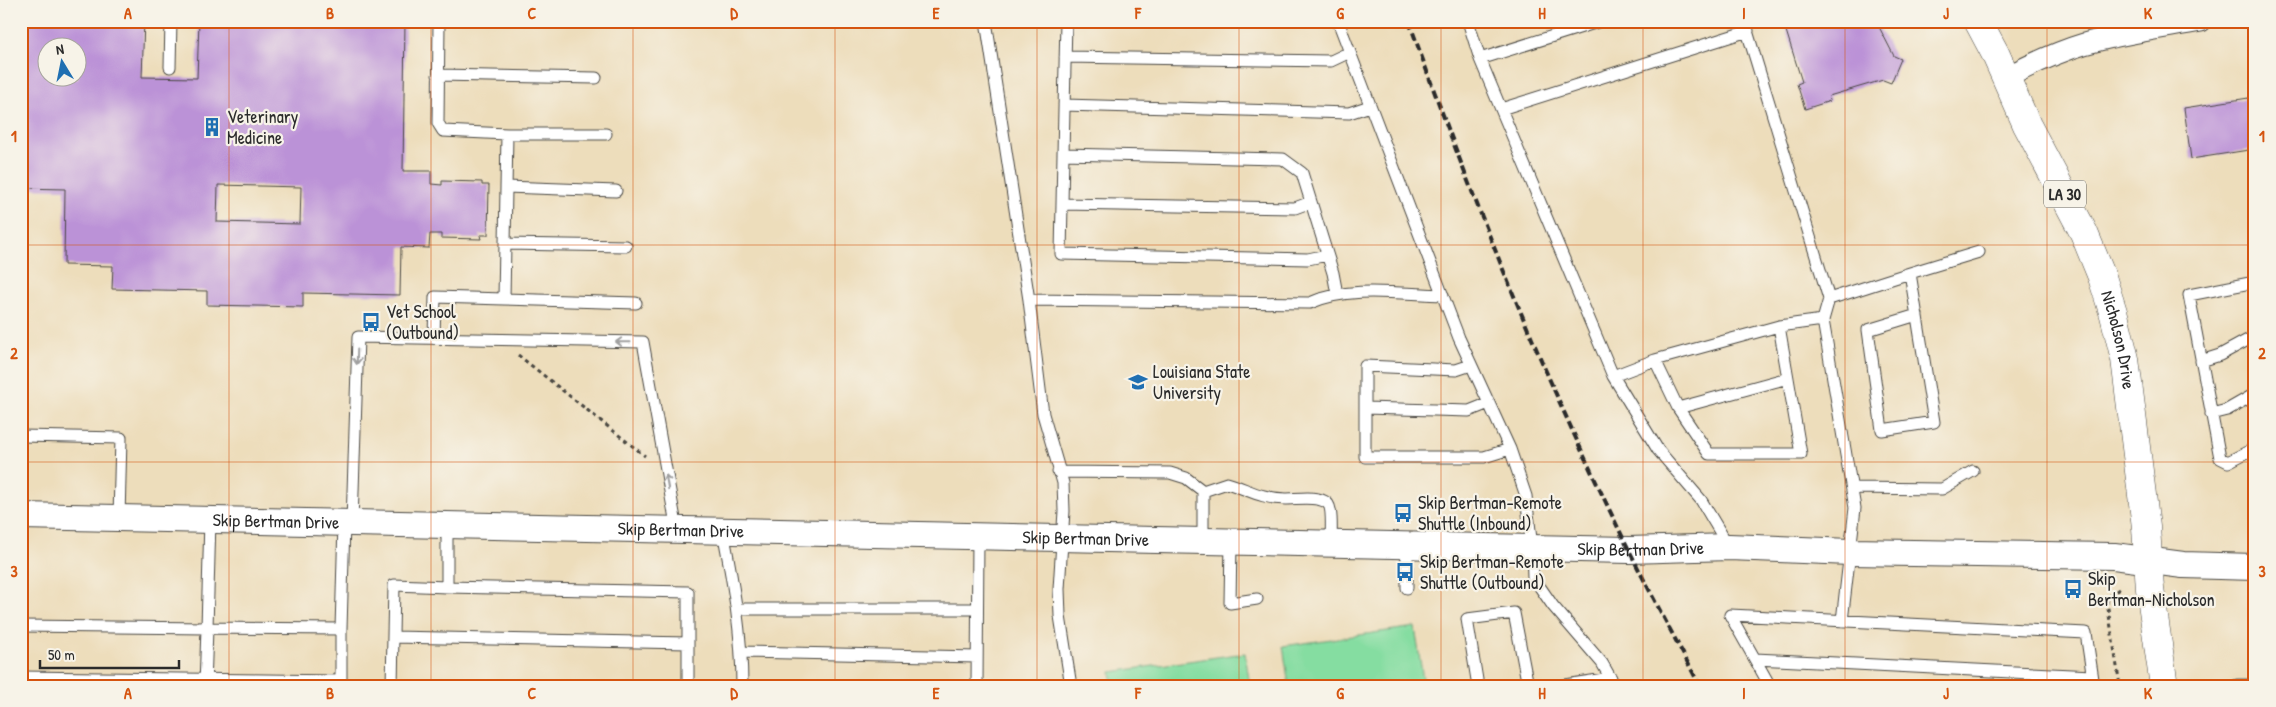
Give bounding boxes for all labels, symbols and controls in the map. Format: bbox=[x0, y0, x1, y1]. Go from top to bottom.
text: A bbox=[124, 2, 132, 24]
text: B bbox=[326, 2, 334, 24]
text: C bbox=[528, 2, 537, 24]
text: D bbox=[730, 2, 738, 24]
text: E bbox=[932, 2, 940, 24]
text: F bbox=[1134, 2, 1142, 24]
text: G bbox=[1336, 2, 1344, 24]
text: H bbox=[1538, 2, 1546, 24]
text: I bbox=[1742, 2, 1746, 24]
text: J bbox=[1943, 2, 1949, 24]
text: K bbox=[2144, 2, 2153, 24]
north arrow bbox=[38, 38, 88, 88]
text: N bbox=[54, 39, 66, 59]
place label: Veterinary Medicine bbox=[227, 104, 299, 150]
building icon: Veterinary Medicine bbox=[201, 116, 223, 138]
text: 1 bbox=[11, 125, 17, 147]
text: 1 bbox=[2259, 125, 2265, 147]
road number: LA 30 bbox=[2044, 180, 2086, 208]
street label: Nicholson Drive bbox=[2095, 287, 2142, 391]
place label: Vet School (Outbound) bbox=[386, 299, 459, 345]
bus stop icon: Vet School (Outbound) bbox=[360, 311, 382, 333]
one-way arrow bbox=[615, 337, 632, 347]
text: 2 bbox=[10, 342, 18, 364]
text: 2 bbox=[2258, 342, 2266, 364]
one-way arrow bbox=[352, 348, 362, 365]
place label: Louisiana State University bbox=[1153, 359, 1250, 405]
school or university icon: Louisiana State University bbox=[1127, 371, 1149, 393]
one-way arrow bbox=[662, 475, 672, 491]
place label: Skip Bertman-Remote Shuttle (Inbound) bbox=[1418, 490, 1562, 536]
bus stop icon: Skip Bertman-Remote Shuttle (Inbound) bbox=[1392, 502, 1414, 524]
street label: Skip Bertman Drive bbox=[212, 507, 340, 535]
street label: Skip Bertman Drive bbox=[617, 516, 744, 543]
street label: Skip Bertman Drive bbox=[1022, 524, 1149, 552]
street label: Skip Bertman Drive bbox=[1577, 535, 1704, 562]
place label: Skip Bertman-Remote Shuttle (Outbound) bbox=[1420, 549, 1564, 595]
text: 3 bbox=[10, 560, 18, 582]
text: 3 bbox=[2258, 560, 2266, 582]
bus stop icon: Skip Bertman-Remote Shuttle (Outbound) bbox=[1394, 561, 1416, 583]
place label: Skip Bertman-Nicholson bbox=[2088, 566, 2215, 612]
bus stop icon: Skip Bertman-Nicholson bbox=[2062, 578, 2084, 600]
scale bar bbox=[40, 637, 179, 669]
text: 50 m bbox=[48, 644, 75, 665]
text: A bbox=[124, 682, 132, 704]
text: B bbox=[326, 682, 334, 704]
text: C bbox=[528, 682, 537, 704]
text: D bbox=[730, 682, 738, 704]
text: E bbox=[932, 682, 940, 704]
text: F bbox=[1134, 682, 1142, 704]
text: G bbox=[1336, 682, 1344, 704]
text: H bbox=[1538, 682, 1546, 704]
text: I bbox=[1742, 682, 1746, 704]
text: J bbox=[1943, 682, 1949, 704]
text: K bbox=[2144, 682, 2153, 704]

